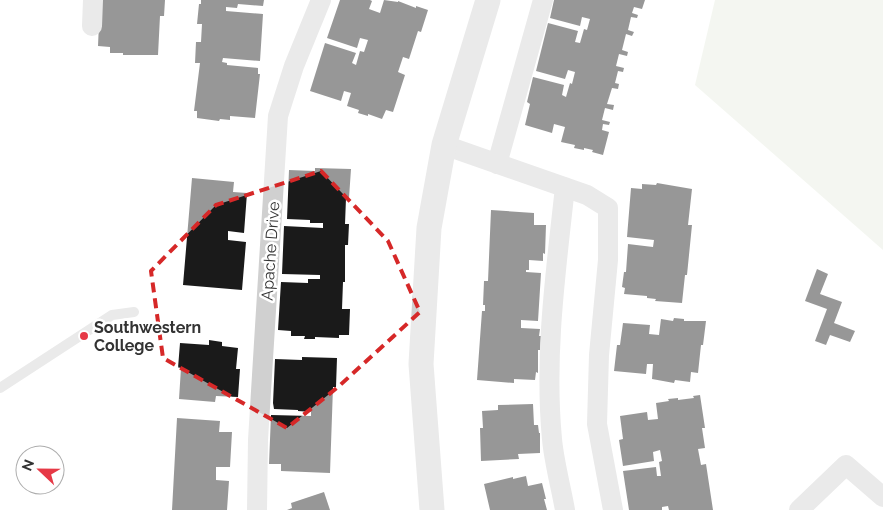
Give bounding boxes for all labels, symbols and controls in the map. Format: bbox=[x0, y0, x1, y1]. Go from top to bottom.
street label: Apache Drive bbox=[258, 201, 283, 301]
place label: Southwestern College bbox=[94, 318, 201, 355]
marker: Southwestern College bbox=[78, 330, 90, 342]
north arrow bbox=[15, 445, 65, 495]
text: N bbox=[19, 457, 37, 473]

